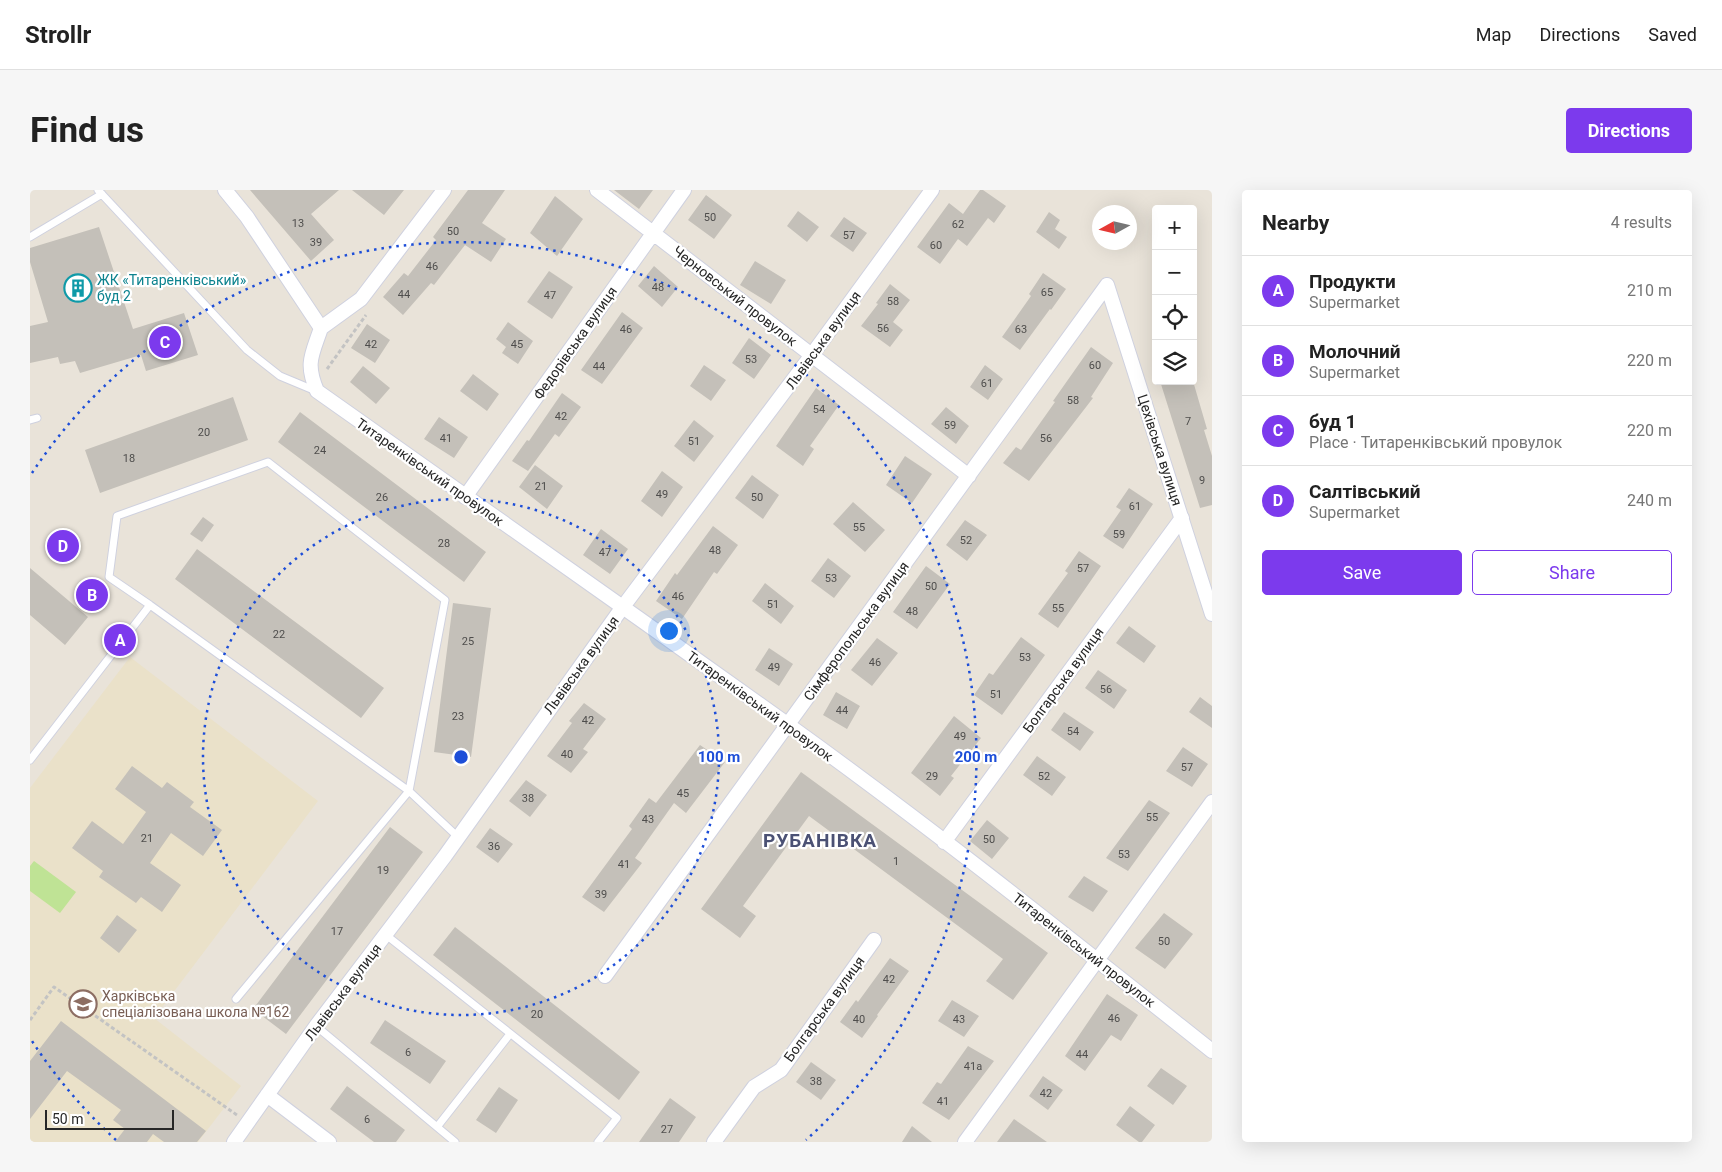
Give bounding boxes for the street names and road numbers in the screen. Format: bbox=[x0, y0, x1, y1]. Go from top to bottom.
street label: Черновський провулок bbox=[670, 243, 801, 350]
street label: Федорівська вулиця bbox=[530, 284, 620, 402]
street label: Львівська вулиця bbox=[782, 288, 864, 392]
street label: Цехівська вулиця bbox=[1134, 392, 1186, 508]
street label: Титаренківський провулок bbox=[353, 415, 507, 529]
street label: Сімферопольська вулиця bbox=[800, 558, 912, 704]
street label: Львівська вулиця bbox=[540, 613, 622, 717]
street label: Болгарська вулиця bbox=[1019, 624, 1107, 736]
street label: Титаренківський провулок bbox=[684, 648, 836, 765]
street label: Титаренківський провулок bbox=[1010, 889, 1159, 1011]
street label: Львівська вулиця bbox=[301, 940, 385, 1044]
street label: Болгарська вулиця bbox=[780, 953, 868, 1065]

